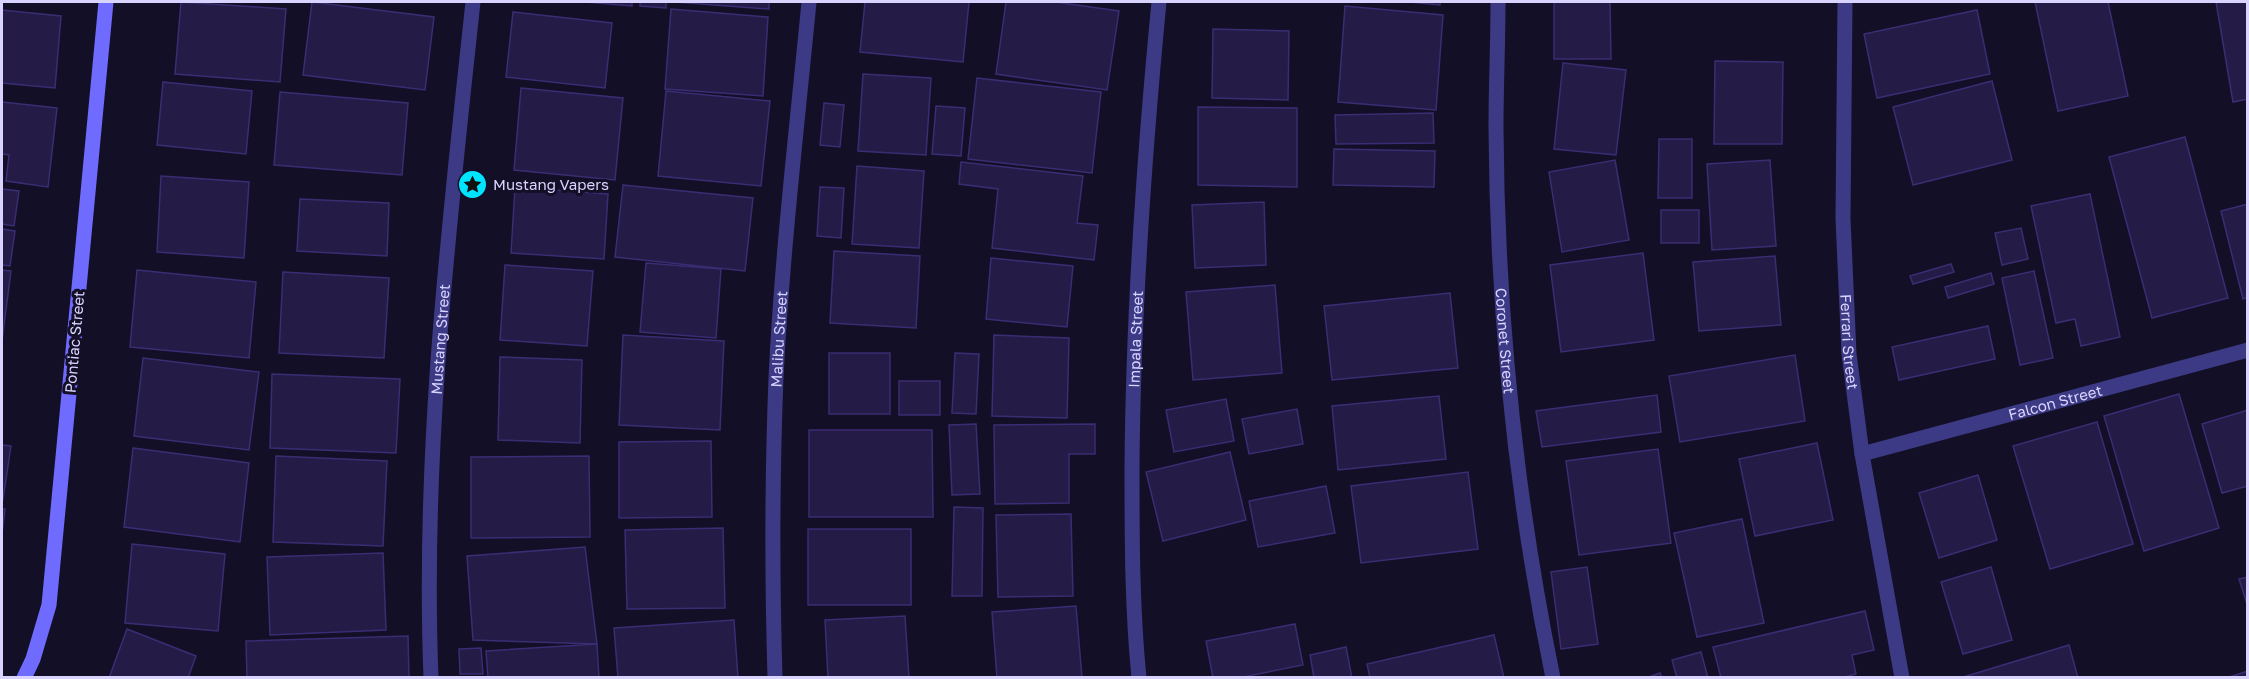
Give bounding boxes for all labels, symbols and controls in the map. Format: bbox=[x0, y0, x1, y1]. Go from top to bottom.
place icon: Mustang Vapers bbox=[456, 168, 488, 200]
place label: Mustang Vapers bbox=[493, 175, 609, 193]
street label: Mustang Street bbox=[427, 283, 453, 395]
street label: Coronet Street bbox=[1492, 287, 1519, 394]
street label: Pontiac Street bbox=[61, 290, 87, 394]
street label: Malibu Street bbox=[767, 290, 790, 388]
street label: Impala Street bbox=[1124, 290, 1146, 388]
street label: Ferrari Street bbox=[1837, 294, 1863, 391]
street label: Falcon Street bbox=[2006, 381, 2104, 423]

